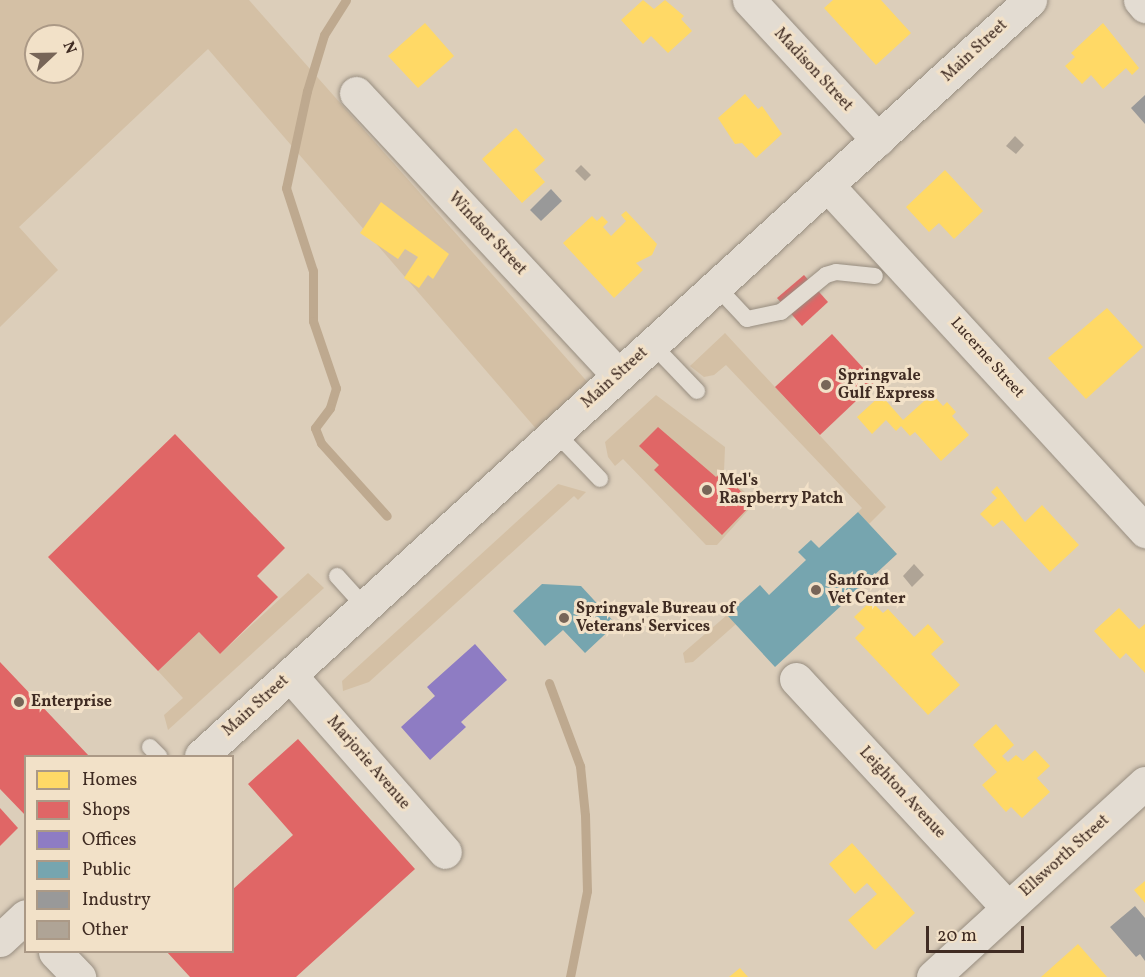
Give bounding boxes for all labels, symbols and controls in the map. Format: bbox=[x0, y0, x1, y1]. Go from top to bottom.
street label: Main Street bbox=[938, 16, 1012, 86]
north arrow bbox=[24, 24, 84, 84]
street label: Madison Street bbox=[770, 24, 856, 116]
text: N bbox=[56, 38, 81, 58]
street label: Windsor Street bbox=[444, 189, 530, 279]
street label: Lucerne Street bbox=[946, 314, 1028, 402]
street label: Main Street bbox=[578, 343, 652, 413]
place label: Springvale Gulf Express bbox=[838, 366, 934, 404]
marker: Springvale Gulf Express bbox=[819, 378, 833, 392]
place label: Mel's Raspberry Patch bbox=[719, 471, 844, 509]
marker: Mel's Raspberry Patch bbox=[700, 483, 714, 497]
place label: Sanford Vet Center bbox=[828, 571, 906, 609]
marker: Sanford Vet Center bbox=[809, 583, 823, 597]
place label: Springvale Bureau of Veterans' Services bbox=[576, 599, 735, 637]
marker: Springvale Bureau of Veterans' Services bbox=[557, 611, 571, 625]
street label: Main Street bbox=[219, 671, 293, 741]
place label: Enterprise bbox=[31, 692, 112, 712]
marker: Enterprise bbox=[12, 695, 26, 709]
street label: Marjorie Avenue bbox=[322, 712, 414, 814]
street label: Leighton Avenue bbox=[855, 743, 949, 843]
legend bbox=[24, 755, 234, 953]
text: Homes bbox=[82, 768, 137, 793]
text: Shops bbox=[82, 798, 130, 823]
street label: Ellsworth Street bbox=[1016, 811, 1114, 901]
text: Offices bbox=[82, 828, 137, 853]
text: Public bbox=[82, 858, 131, 883]
text: Industry bbox=[82, 888, 151, 913]
scale bar bbox=[929, 914, 1026, 952]
text: Other bbox=[82, 918, 128, 943]
text: 20 m bbox=[937, 924, 977, 949]

